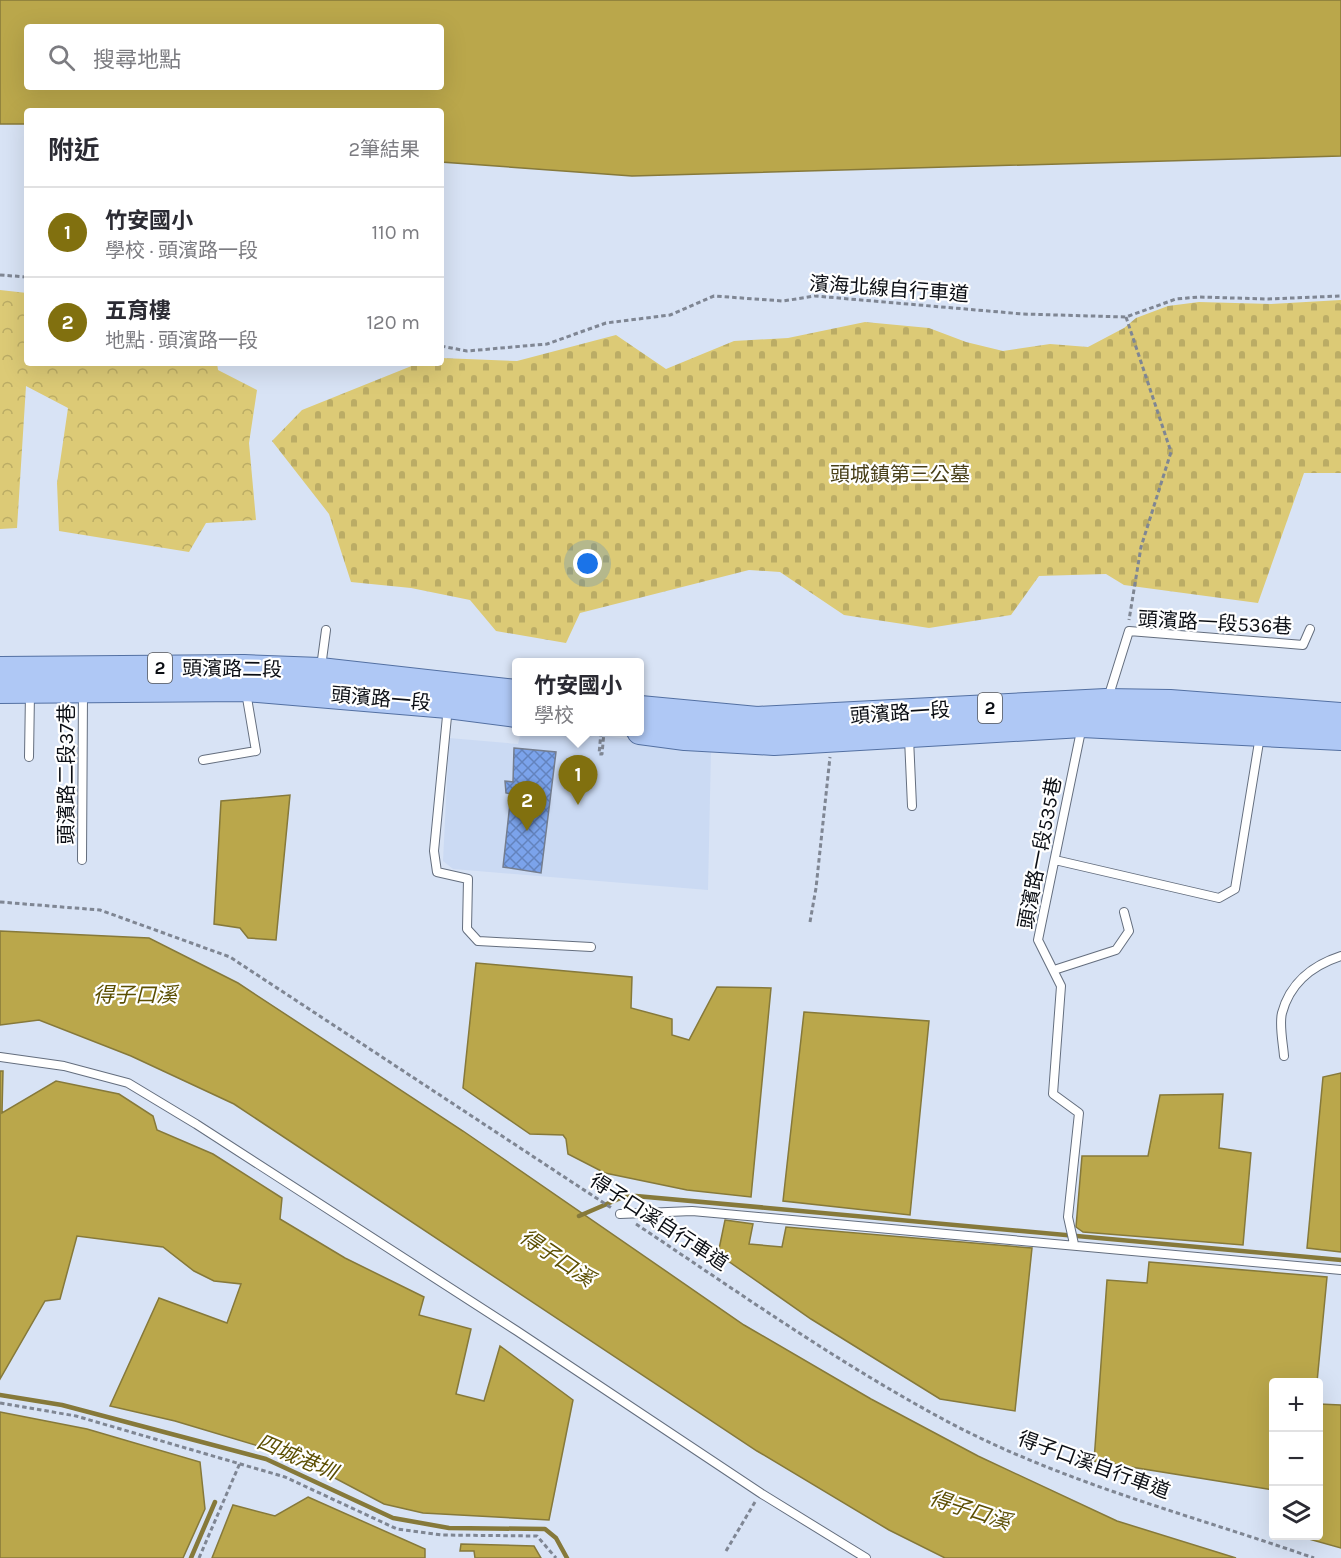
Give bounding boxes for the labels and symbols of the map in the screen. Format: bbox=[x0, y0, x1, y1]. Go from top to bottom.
street label: 濱海北線自行車道 bbox=[808, 272, 970, 306]
park label: 頭城鎮第三公墓 bbox=[830, 463, 970, 486]
your location bbox=[573, 549, 602, 578]
street label: 頭濱路一段536巷 bbox=[1137, 607, 1293, 639]
road number: 2 bbox=[148, 653, 172, 683]
street label: 頭濱路二段 bbox=[182, 657, 282, 681]
street label: 頭濱路一段 bbox=[330, 683, 432, 715]
road number: 2 bbox=[978, 693, 1002, 723]
street label: 頭濱路一段 bbox=[849, 698, 951, 728]
street label: 頭濱路二段37巷 bbox=[55, 703, 78, 845]
pin: 1 bbox=[558, 756, 598, 805]
street label: 頭濱路一段535巷 bbox=[1014, 775, 1066, 931]
pin: 2 bbox=[508, 782, 546, 831]
water label: 得子口溪 bbox=[93, 983, 180, 1007]
street label: 得子口溪自行車道 bbox=[586, 1169, 732, 1275]
water label: 得子口溪 bbox=[515, 1225, 601, 1293]
street label: 得子口溪自行車道 bbox=[1015, 1427, 1173, 1503]
water label: 四城港圳 bbox=[254, 1430, 343, 1486]
water label: 得子口溪 bbox=[926, 1486, 1017, 1535]

